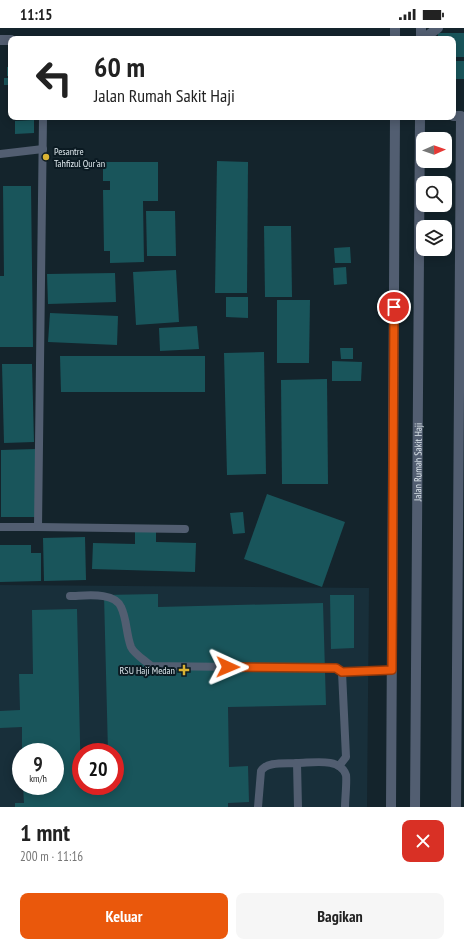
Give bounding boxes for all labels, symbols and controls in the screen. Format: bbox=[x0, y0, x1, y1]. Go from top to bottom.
text: 11:15 bbox=[20, 5, 52, 24]
text: 60 m bbox=[94, 48, 145, 85]
icon: left bbox=[28, 52, 80, 104]
text: Jalan Rumah Sakit Haji bbox=[94, 84, 235, 107]
north arrow bbox=[416, 132, 452, 168]
map controls bbox=[416, 132, 452, 256]
place label: Pesantre Tahfizul Qur'an bbox=[54, 145, 105, 170]
marker: Pesantre Tahfizul Qur'an bbox=[41, 152, 51, 162]
button: search bbox=[416, 176, 452, 212]
button: layers bbox=[416, 220, 452, 256]
pin bbox=[377, 290, 411, 324]
icon: arrive bbox=[383, 296, 405, 318]
street label: Jalan Rumah Sakit Haji bbox=[411, 423, 425, 502]
position arrow bbox=[207, 646, 249, 688]
place label: RSU Haji Medan bbox=[120, 664, 175, 677]
marker: RSU Haji Medan bbox=[178, 664, 190, 676]
speed limit sign: 20 bbox=[72, 743, 124, 795]
text: 9 bbox=[33, 751, 43, 777]
text: km/h bbox=[29, 772, 47, 785]
text: 1 mnt bbox=[20, 817, 70, 848]
button: close bbox=[402, 820, 444, 862]
text: 200 m · 11:16 bbox=[20, 848, 83, 865]
button: Keluar bbox=[20, 893, 228, 939]
button: Bagikan bbox=[236, 893, 444, 939]

